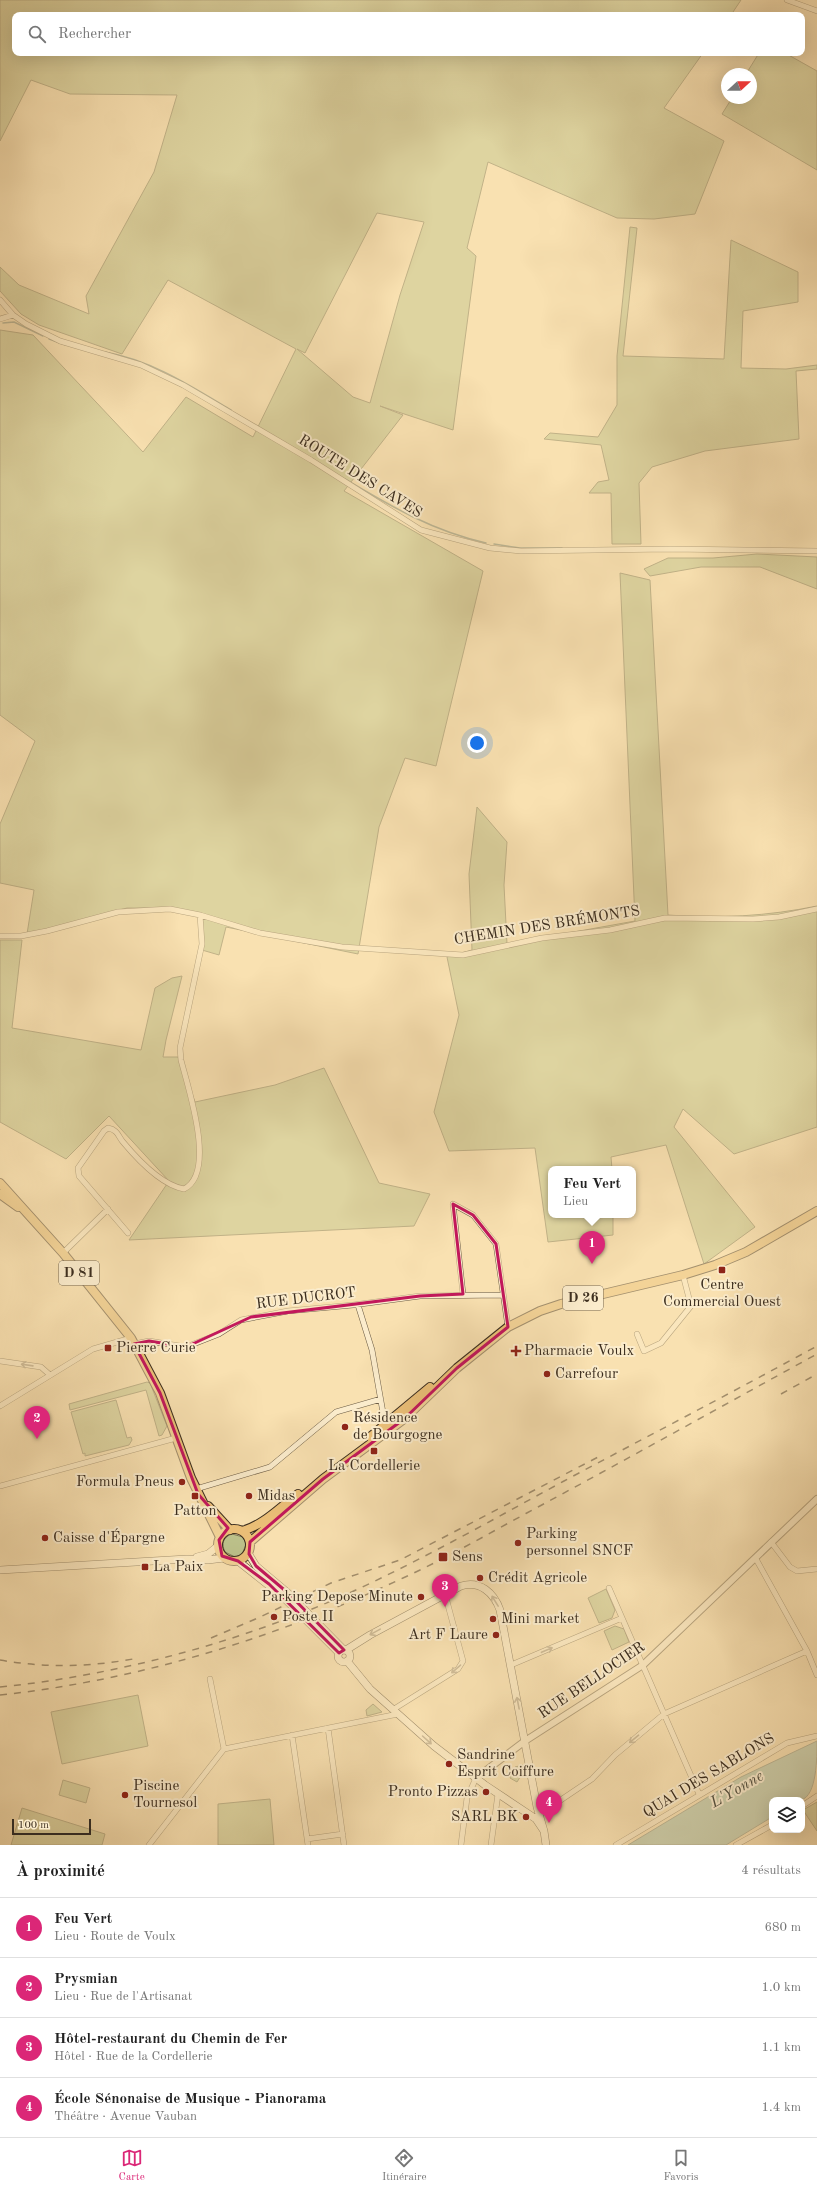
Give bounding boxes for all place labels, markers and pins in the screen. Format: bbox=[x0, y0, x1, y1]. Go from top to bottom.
pin: 1 bbox=[579, 1231, 605, 1264]
marker: Centre Commercial Ouest bbox=[717, 1265, 727, 1275]
place label: Centre Commercial Ouest bbox=[663, 1278, 781, 1310]
place label: Pierre Curie bbox=[116, 1341, 196, 1356]
marker: Pierre Curie bbox=[103, 1343, 113, 1353]
place label: Pharmacie Voulx bbox=[524, 1344, 635, 1359]
marker: Pharmacie Voulx bbox=[511, 1346, 521, 1356]
place label: Carrefour bbox=[555, 1367, 618, 1382]
marker: Carrefour bbox=[542, 1369, 552, 1379]
pin: 2 bbox=[24, 1406, 50, 1439]
place label: Résidence de Bourgogne bbox=[353, 1411, 443, 1443]
marker: Résidence de Bourgogne bbox=[340, 1422, 350, 1432]
marker: La Cordellerie bbox=[369, 1446, 379, 1456]
place label: La Cordellerie bbox=[328, 1459, 420, 1474]
place label: Formula Pneus bbox=[76, 1475, 174, 1490]
marker: Formula Pneus bbox=[177, 1477, 187, 1487]
place label: Midas bbox=[257, 1489, 295, 1504]
marker: Patton bbox=[190, 1491, 200, 1501]
marker: Midas bbox=[244, 1491, 254, 1501]
place label: Patton bbox=[174, 1504, 217, 1519]
place label: Parking personnel SNCF bbox=[526, 1527, 633, 1559]
place label: Caisse d'Épargne bbox=[53, 1528, 165, 1546]
marker: Caisse d'Épargne bbox=[40, 1533, 50, 1543]
marker: Parking personnel SNCF bbox=[513, 1538, 523, 1548]
place label: Sens bbox=[452, 1550, 483, 1565]
marker: Sens bbox=[437, 1551, 449, 1563]
place label: La Paix bbox=[153, 1560, 204, 1575]
marker: La Paix bbox=[140, 1562, 150, 1572]
place label: Crédit Agricole bbox=[488, 1571, 587, 1586]
marker: Crédit Agricole bbox=[475, 1573, 485, 1583]
pin: 3 bbox=[432, 1574, 458, 1607]
place label: Parking Depose Minute bbox=[261, 1590, 413, 1605]
marker: Parking Depose Minute bbox=[416, 1592, 426, 1602]
place label: Poste II bbox=[282, 1610, 334, 1625]
marker: Poste II bbox=[269, 1612, 279, 1622]
place label: Mini market bbox=[501, 1612, 579, 1627]
marker: Mini market bbox=[488, 1614, 498, 1624]
place label: Art F Laure bbox=[408, 1628, 488, 1643]
marker: Art F Laure bbox=[491, 1630, 501, 1640]
place label: Sandrine Esprit Coiffure bbox=[457, 1748, 554, 1780]
marker: Sandrine Esprit Coiffure bbox=[444, 1759, 454, 1769]
place label: Piscine Tournesol bbox=[133, 1779, 197, 1811]
place label: Pronto Pizzas bbox=[388, 1785, 478, 1800]
marker: Pronto Pizzas bbox=[481, 1787, 491, 1797]
marker: Piscine Tournesol bbox=[120, 1790, 130, 1800]
pin: 4 bbox=[536, 1790, 562, 1823]
place label: SARL BK bbox=[451, 1810, 518, 1825]
marker: SARL BK bbox=[521, 1812, 531, 1822]

